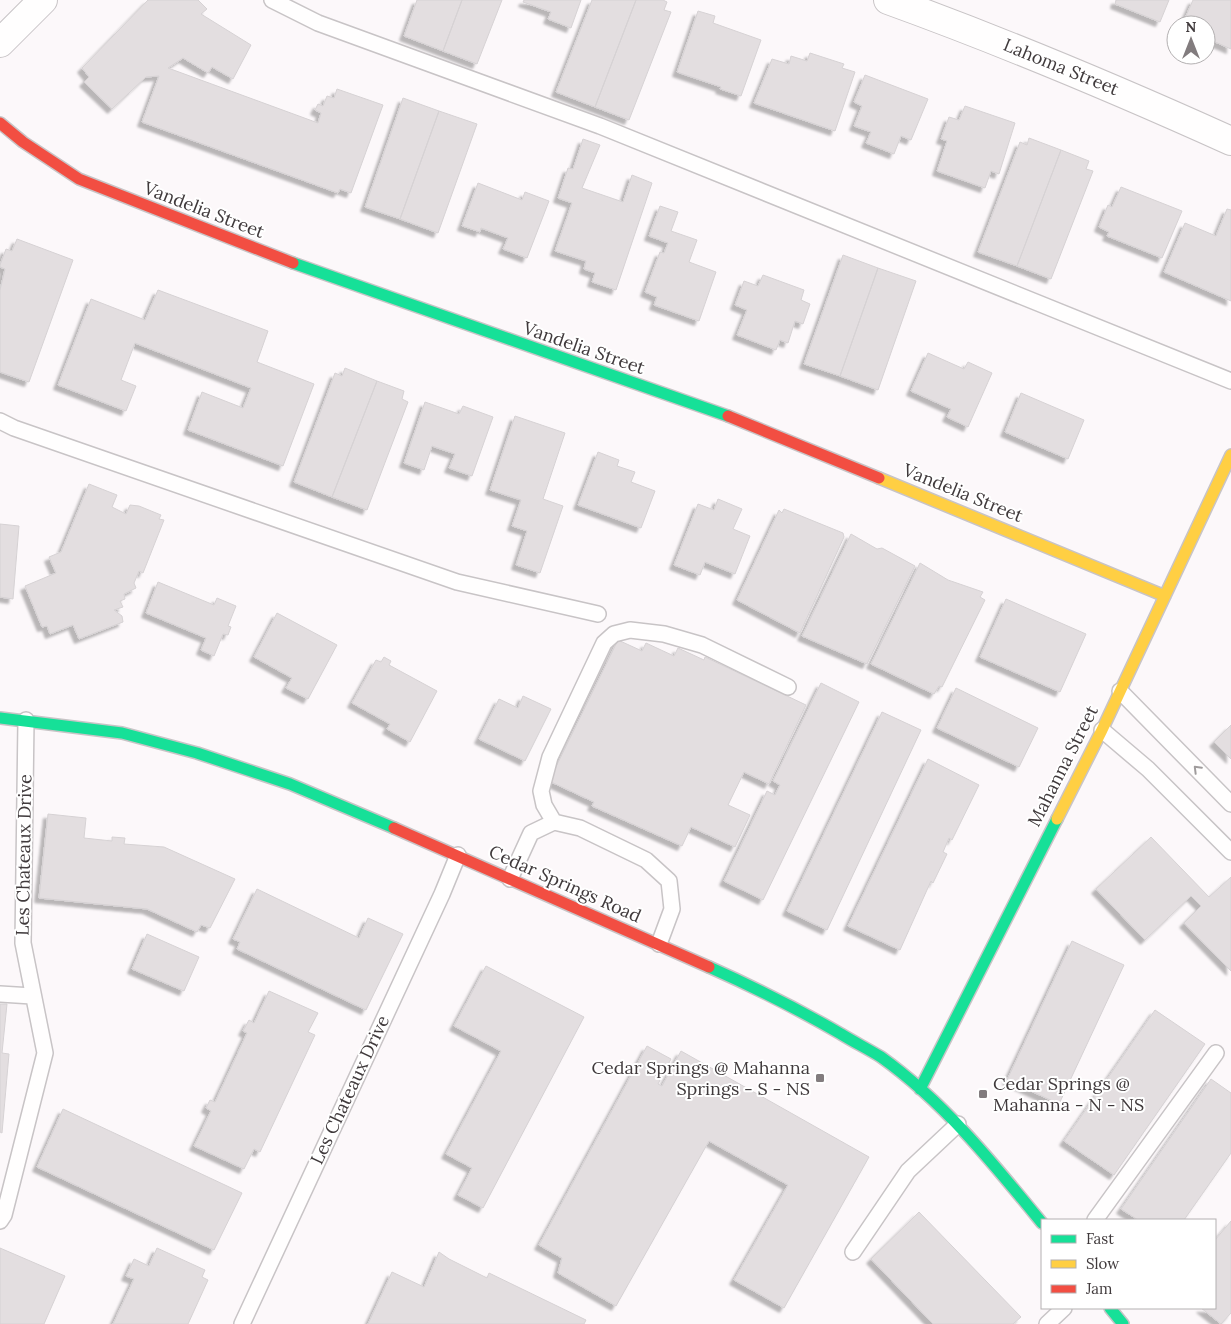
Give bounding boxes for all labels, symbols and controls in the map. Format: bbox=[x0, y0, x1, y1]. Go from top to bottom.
north arrow bbox=[1166, 15, 1216, 65]
text: N bbox=[1186, 18, 1197, 36]
street label: Lahoma Street bbox=[1000, 33, 1122, 100]
street label: Vandelia Street bbox=[140, 176, 268, 243]
street label: Vandelia Street bbox=[519, 316, 648, 379]
street label: Vandelia Street bbox=[899, 458, 1026, 527]
street label: Mahanna Street bbox=[1022, 701, 1103, 830]
one-way arrow bbox=[1193, 766, 1202, 775]
street label: Les Chateaux Drive bbox=[11, 774, 36, 936]
street label: Cedar Springs Road bbox=[486, 840, 645, 928]
street label: Les Chateaux Drive bbox=[305, 1011, 394, 1168]
place label: Cedar Springs @ Mahanna Springs - S - NS bbox=[591, 1056, 810, 1100]
marker: Cedar Springs @ Mahanna Springs - S - NS bbox=[814, 1072, 826, 1084]
place label: Cedar Springs @ Mahanna - N - NS bbox=[993, 1072, 1144, 1116]
marker: Cedar Springs @ Mahanna - N - NS bbox=[977, 1088, 989, 1100]
legend bbox=[1041, 1219, 1216, 1309]
text: Fast bbox=[1086, 1229, 1114, 1248]
text: Slow bbox=[1086, 1254, 1119, 1273]
text: Jam bbox=[1085, 1279, 1113, 1298]

